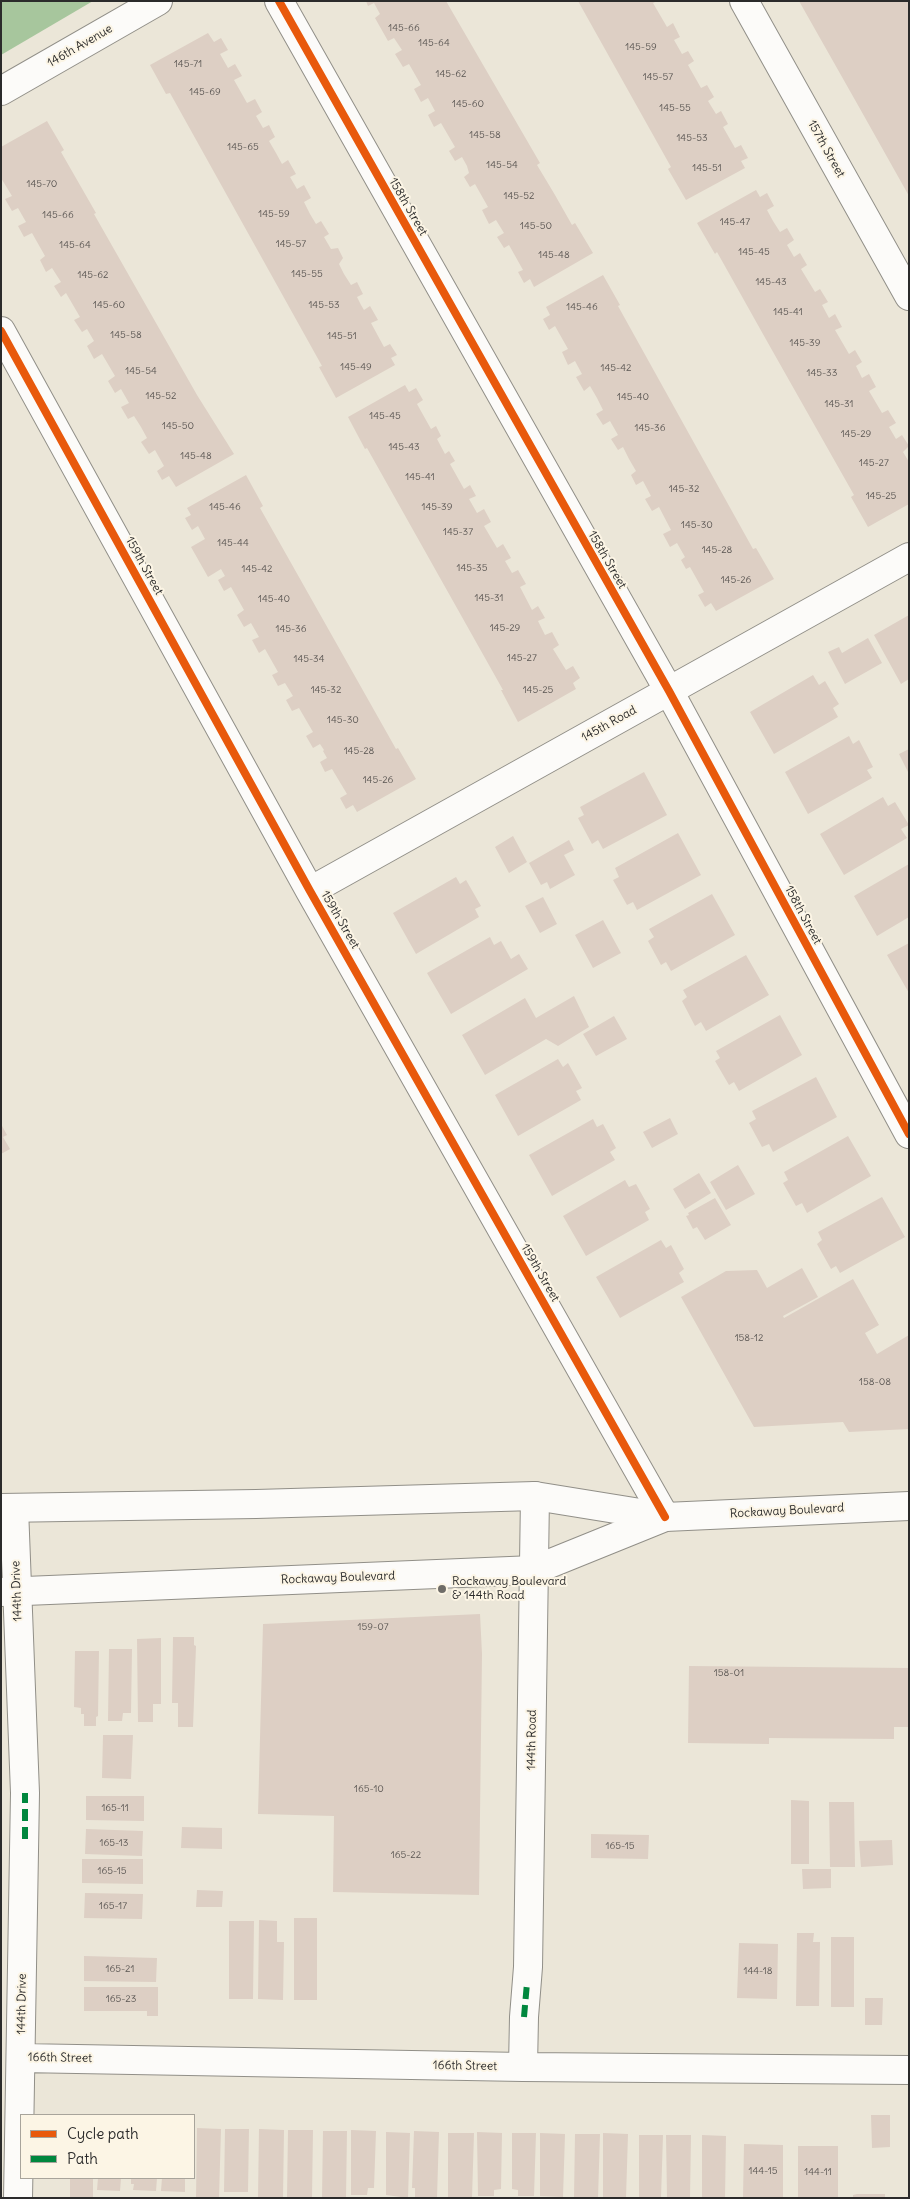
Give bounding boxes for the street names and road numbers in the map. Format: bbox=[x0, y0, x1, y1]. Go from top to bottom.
street label: 146th Avenue bbox=[45, 22, 115, 70]
street label: 157th Street bbox=[804, 118, 848, 180]
street label: 158th Street bbox=[386, 176, 430, 238]
street label: 158th Street bbox=[585, 529, 629, 591]
street label: 159th Street bbox=[122, 534, 166, 598]
street label: 145th Road bbox=[579, 703, 639, 745]
street label: 158th Street bbox=[782, 883, 824, 947]
street label: 159th Street bbox=[318, 889, 362, 951]
street label: 159th Street bbox=[518, 1242, 562, 1304]
street label: Rockaway Boulevard bbox=[730, 1501, 844, 1521]
street label: 144th Drive bbox=[9, 1560, 25, 1622]
street label: Rockaway Boulevard bbox=[281, 1569, 395, 1587]
street label: 144th Road bbox=[524, 1710, 540, 1770]
street label: 144th Drive bbox=[14, 1973, 30, 2035]
street label: 166th Street bbox=[28, 2050, 92, 2066]
street label: 166th Street bbox=[433, 2058, 497, 2074]

